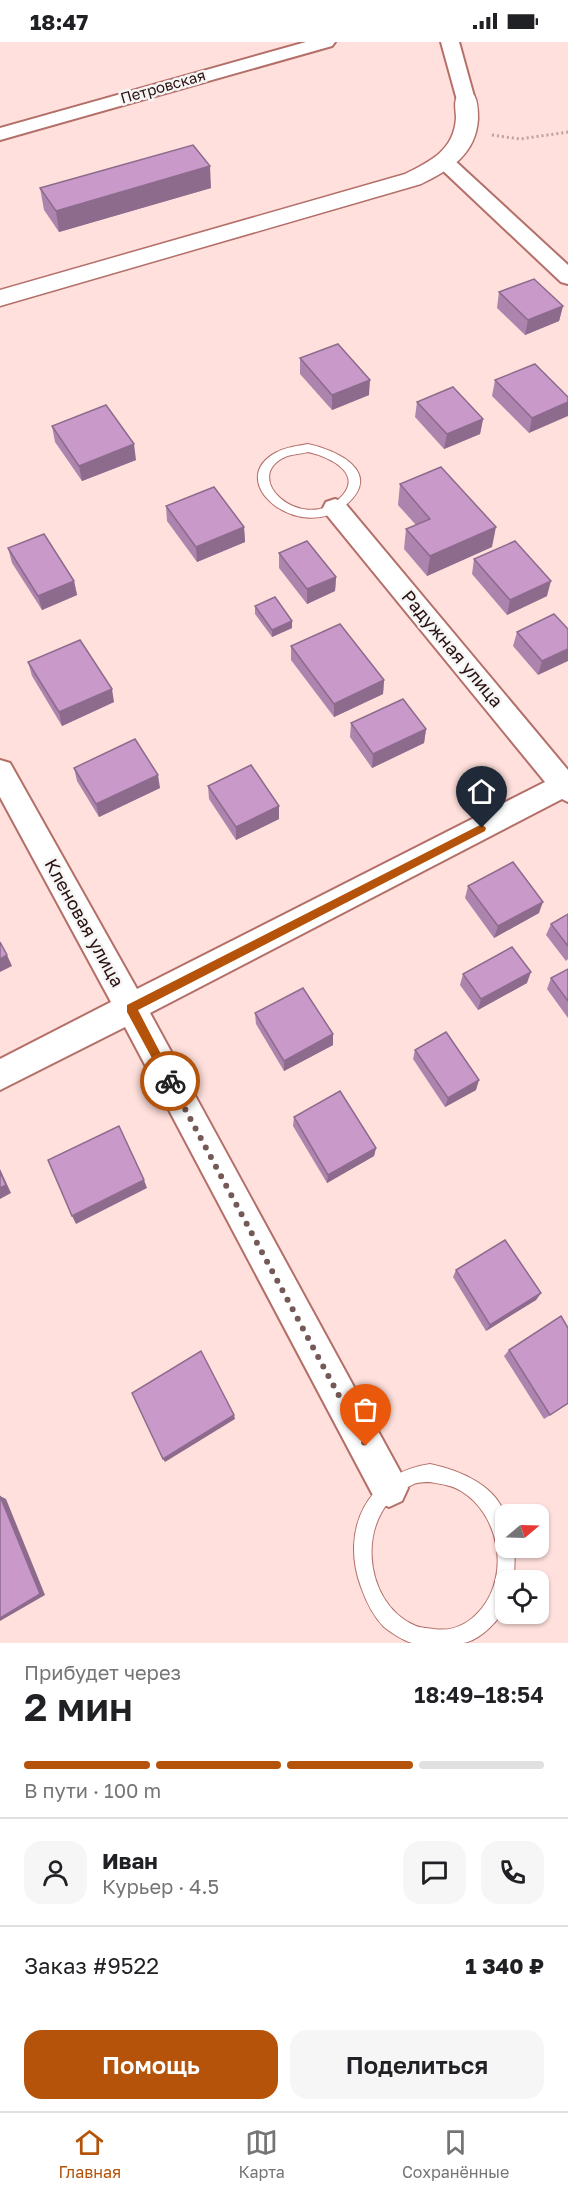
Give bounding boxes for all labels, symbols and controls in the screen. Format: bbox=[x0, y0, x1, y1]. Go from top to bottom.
text: 18:47 bbox=[30, 8, 88, 35]
street label: Петровская bbox=[118, 65, 207, 107]
street label: Радужная улица bbox=[397, 585, 508, 711]
pin bbox=[456, 766, 507, 828]
icon: home bbox=[465, 775, 498, 808]
street label: Кленовая улица bbox=[40, 854, 129, 991]
courier bbox=[140, 1051, 200, 1111]
icon: bike bbox=[154, 1065, 187, 1098]
pin bbox=[340, 1384, 391, 1446]
icon: bag bbox=[349, 1393, 382, 1426]
north arrow bbox=[495, 1504, 549, 1558]
map controls bbox=[495, 1504, 549, 1624]
button: locate bbox=[495, 1570, 549, 1624]
text: Прибудет через bbox=[24, 1660, 181, 1684]
text: 18:49–18:54 bbox=[414, 1681, 544, 1708]
text: 2 мин bbox=[24, 1683, 133, 1730]
text: В пути · 100 m bbox=[24, 1778, 161, 1802]
button: person bbox=[24, 1841, 87, 1904]
button: chat bbox=[403, 1841, 466, 1904]
button: phone bbox=[481, 1841, 544, 1904]
text: Иван bbox=[102, 1847, 158, 1874]
text: Курьер · 4.5 bbox=[102, 1874, 219, 1898]
text: Заказ #9522 bbox=[24, 1952, 159, 1979]
text: 1 340 ₽ bbox=[465, 1952, 544, 1979]
button: Помощь bbox=[24, 2030, 278, 2099]
button: Поделиться bbox=[290, 2030, 544, 2099]
tab: Главная bbox=[59, 2126, 121, 2182]
tab: Карта bbox=[238, 2126, 285, 2182]
tab: Сохранённые bbox=[402, 2126, 509, 2182]

